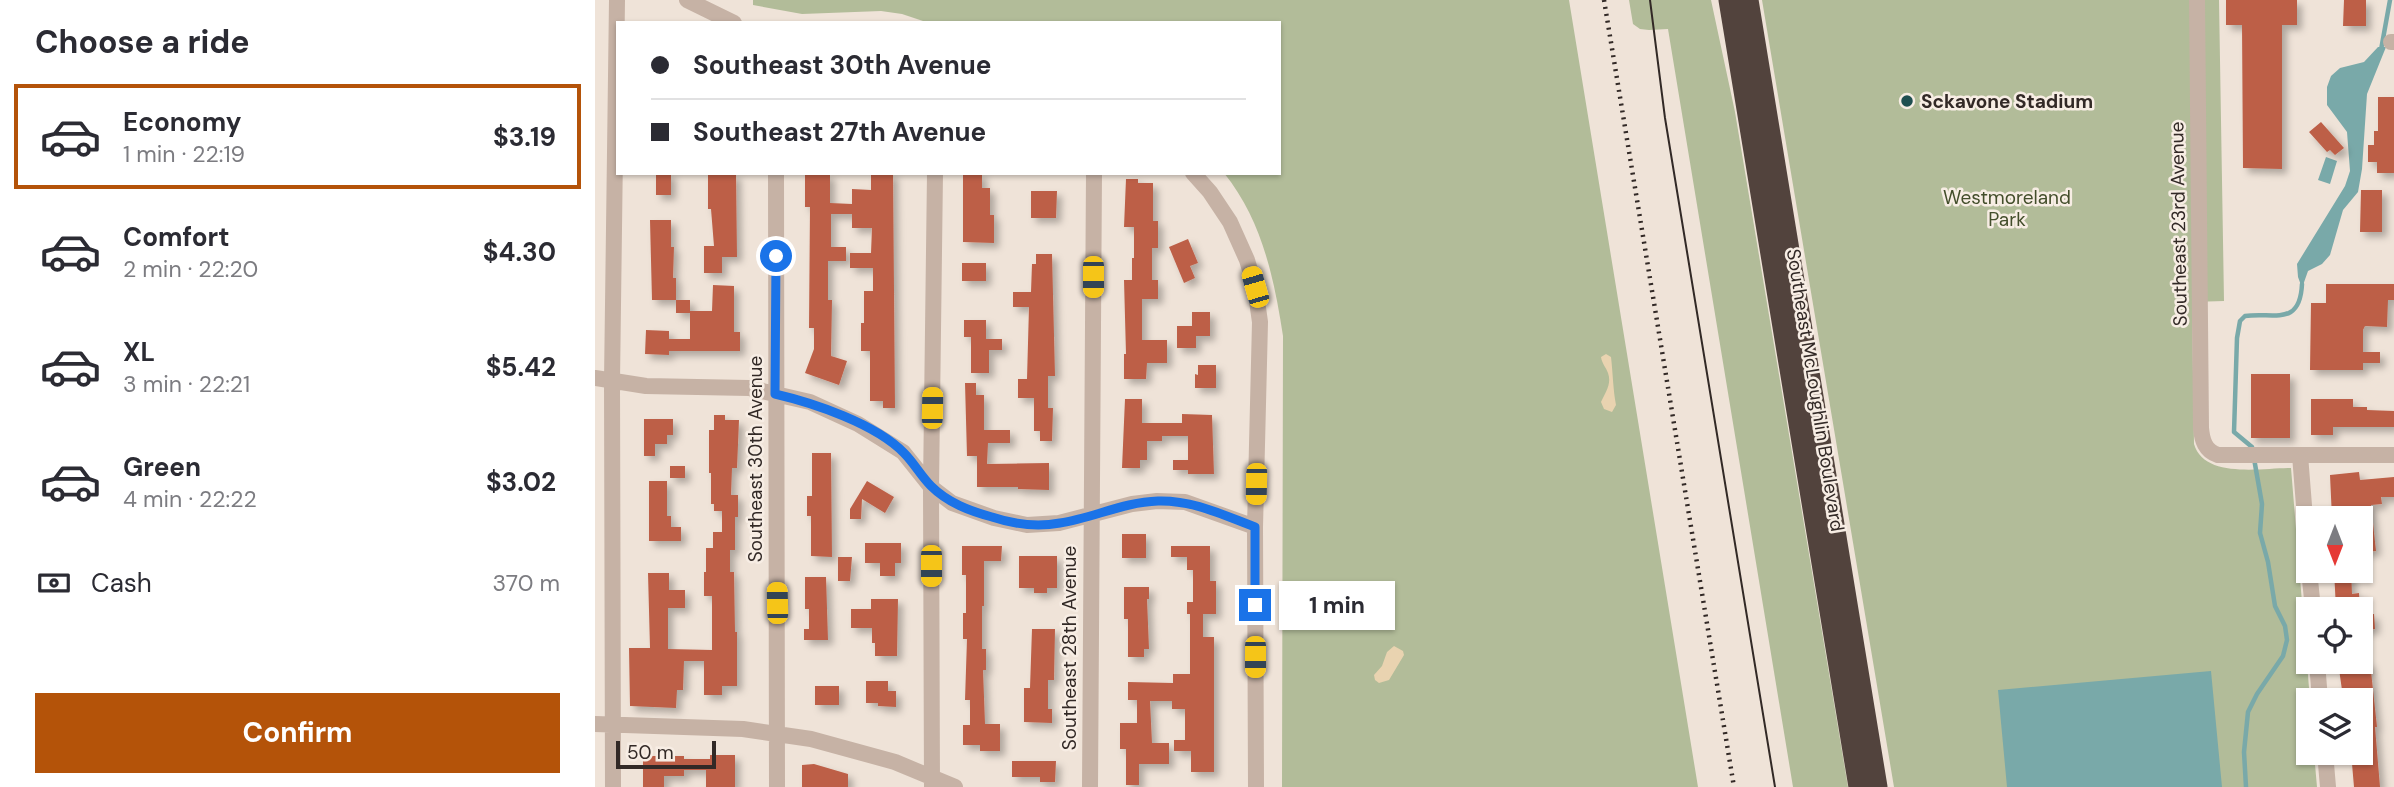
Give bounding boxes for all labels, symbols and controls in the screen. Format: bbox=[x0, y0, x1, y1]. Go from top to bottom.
text: Choose a ride bbox=[35, 21, 250, 63]
text: Southeast 30th Avenue bbox=[693, 48, 991, 82]
place label: Sckavone Stadium bbox=[1921, 89, 2093, 114]
marker: Sckavone Stadium bbox=[1899, 93, 1915, 109]
icon: car bbox=[39, 105, 102, 168]
text: Economy bbox=[123, 105, 241, 139]
text: Southeast 27th Avenue bbox=[693, 115, 986, 149]
text: $3.19 bbox=[493, 120, 556, 154]
street label: Southeast 23rd Avenue bbox=[2164, 121, 2193, 327]
text: 1 min · 22:19 bbox=[123, 139, 245, 169]
park label: Westmoreland Park bbox=[1943, 185, 2071, 232]
icon: car bbox=[39, 220, 102, 283]
text: Comfort bbox=[123, 220, 229, 254]
text: $4.30 bbox=[483, 235, 556, 269]
route start bbox=[760, 240, 792, 272]
street label: Southeast McLoughlin Boulevard bbox=[1781, 247, 1850, 533]
text: 2 min · 22:20 bbox=[123, 254, 258, 284]
car bbox=[1083, 256, 1104, 298]
car bbox=[1240, 264, 1271, 310]
icon: car bbox=[39, 335, 102, 398]
text: XL bbox=[123, 335, 155, 369]
text: $5.42 bbox=[486, 350, 556, 384]
street label: Southeast 30th Avenue bbox=[743, 356, 768, 562]
text: 3 min · 22:21 bbox=[123, 369, 250, 399]
car bbox=[922, 387, 943, 429]
icon: car bbox=[39, 450, 102, 513]
text: Green bbox=[123, 450, 201, 484]
car bbox=[1246, 463, 1267, 505]
text: $3.02 bbox=[486, 465, 556, 499]
text: 4 min · 22:22 bbox=[123, 484, 257, 514]
north arrow bbox=[2296, 506, 2373, 583]
map controls bbox=[2296, 506, 2373, 765]
car bbox=[921, 545, 942, 587]
street label: Southeast 28th Avenue bbox=[1057, 546, 1082, 750]
icon: cash bbox=[35, 564, 73, 602]
text: Cash bbox=[91, 566, 152, 600]
text: 370 m bbox=[492, 568, 560, 598]
callout: 1 min bbox=[1279, 580, 1395, 630]
car bbox=[767, 582, 788, 624]
route end bbox=[1239, 589, 1271, 621]
text: 1 min bbox=[1309, 590, 1365, 620]
button: locate bbox=[2296, 597, 2373, 674]
car bbox=[1245, 636, 1266, 678]
button: layers bbox=[2296, 688, 2373, 765]
button: Confirm bbox=[35, 693, 560, 773]
scale bar bbox=[616, 738, 716, 770]
text: 50 m bbox=[627, 740, 674, 765]

